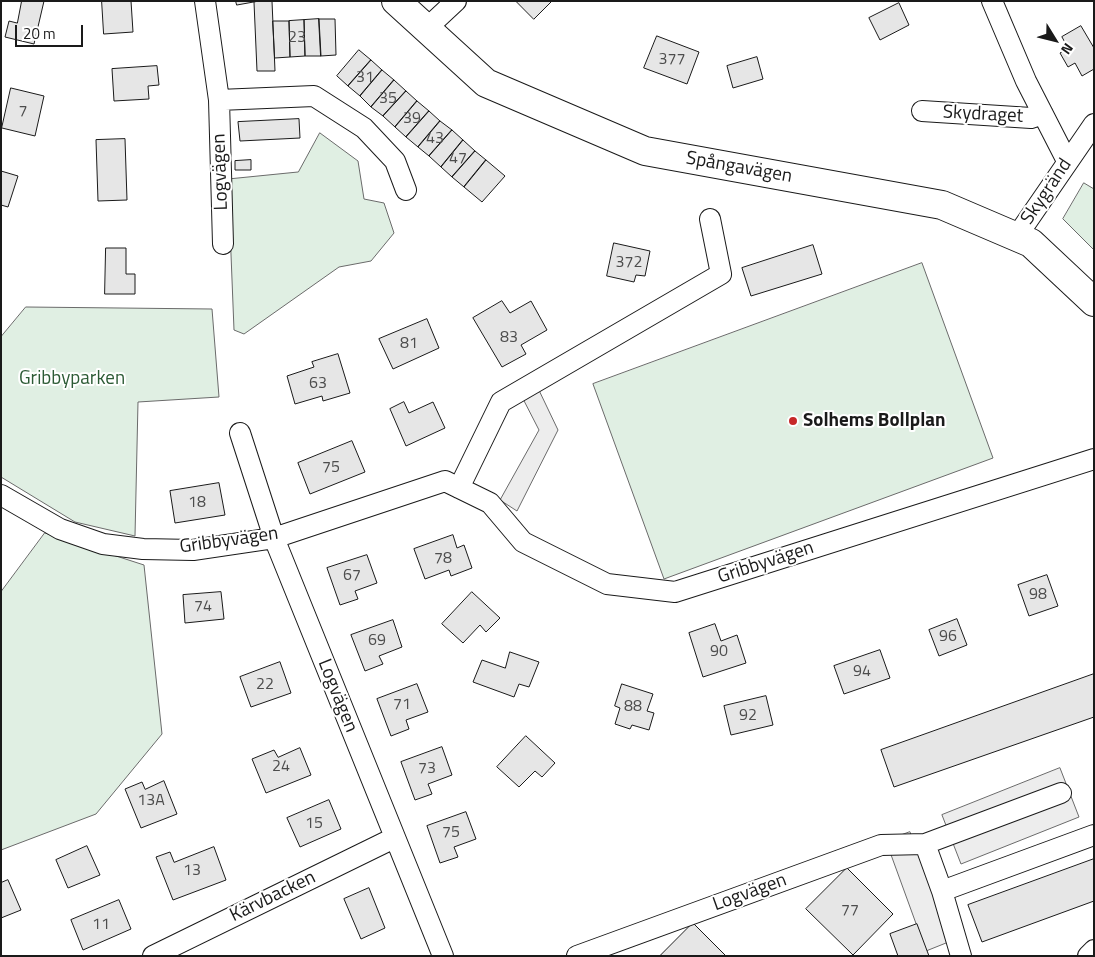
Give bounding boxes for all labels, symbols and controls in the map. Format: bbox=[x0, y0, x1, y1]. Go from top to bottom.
scale bar bbox=[18, 15, 85, 47]
north arrow bbox=[1030, 15, 1080, 65]
text: 20 m bbox=[23, 22, 56, 45]
house number: 23 bbox=[288, 28, 306, 48]
text: N bbox=[1056, 39, 1079, 59]
house number: 377 bbox=[659, 50, 685, 70]
house number: 31 bbox=[356, 68, 374, 88]
house number: 35 bbox=[379, 89, 397, 109]
house number: 7 bbox=[19, 102, 27, 122]
street label: Skydraget bbox=[942, 102, 1024, 128]
house number: 39 bbox=[403, 109, 421, 129]
house number: 43 bbox=[426, 129, 444, 149]
street label: Logvägen bbox=[208, 133, 234, 211]
street label: Spångavägen bbox=[684, 147, 794, 189]
house number: 47 bbox=[449, 149, 467, 169]
street label: Skygränd bbox=[1017, 155, 1077, 229]
house number: 372 bbox=[616, 253, 642, 273]
house number: 83 bbox=[500, 328, 518, 348]
house number: 81 bbox=[400, 334, 418, 354]
park label: Gribbyparken bbox=[19, 368, 125, 390]
house number: 63 bbox=[309, 374, 327, 394]
place label: Solhems Bollplan bbox=[803, 410, 945, 432]
marker: Solhems Bollplan bbox=[787, 415, 799, 427]
house number: 75 bbox=[322, 458, 340, 478]
house number: 18 bbox=[188, 493, 206, 513]
street label: Gribbyvägen bbox=[178, 523, 280, 559]
street label: Gribbyvägen bbox=[715, 537, 817, 589]
house number: 78 bbox=[434, 549, 452, 569]
house number: 67 bbox=[343, 566, 361, 586]
house number: 98 bbox=[1029, 585, 1047, 605]
house number: 74 bbox=[194, 597, 212, 617]
house number: 96 bbox=[939, 627, 957, 647]
house number: 69 bbox=[368, 631, 386, 651]
house number: 90 bbox=[710, 642, 728, 662]
street label: Logvägen bbox=[312, 656, 362, 736]
house number: 94 bbox=[853, 662, 871, 682]
house number: 22 bbox=[256, 675, 274, 695]
house number: 71 bbox=[393, 695, 411, 715]
house number: 88 bbox=[624, 697, 642, 717]
house number: 92 bbox=[739, 706, 757, 726]
house number: 24 bbox=[272, 757, 290, 777]
house number: 73 bbox=[418, 759, 436, 779]
house number: 13A bbox=[137, 791, 165, 811]
house number: 15 bbox=[305, 814, 323, 834]
house number: 75 bbox=[442, 823, 460, 843]
house number: 13 bbox=[183, 861, 201, 881]
street label: Kärvbacken bbox=[226, 866, 320, 928]
street label: Logvägen bbox=[710, 869, 790, 917]
house number: 77 bbox=[841, 901, 859, 921]
house number: 11 bbox=[92, 915, 110, 935]

